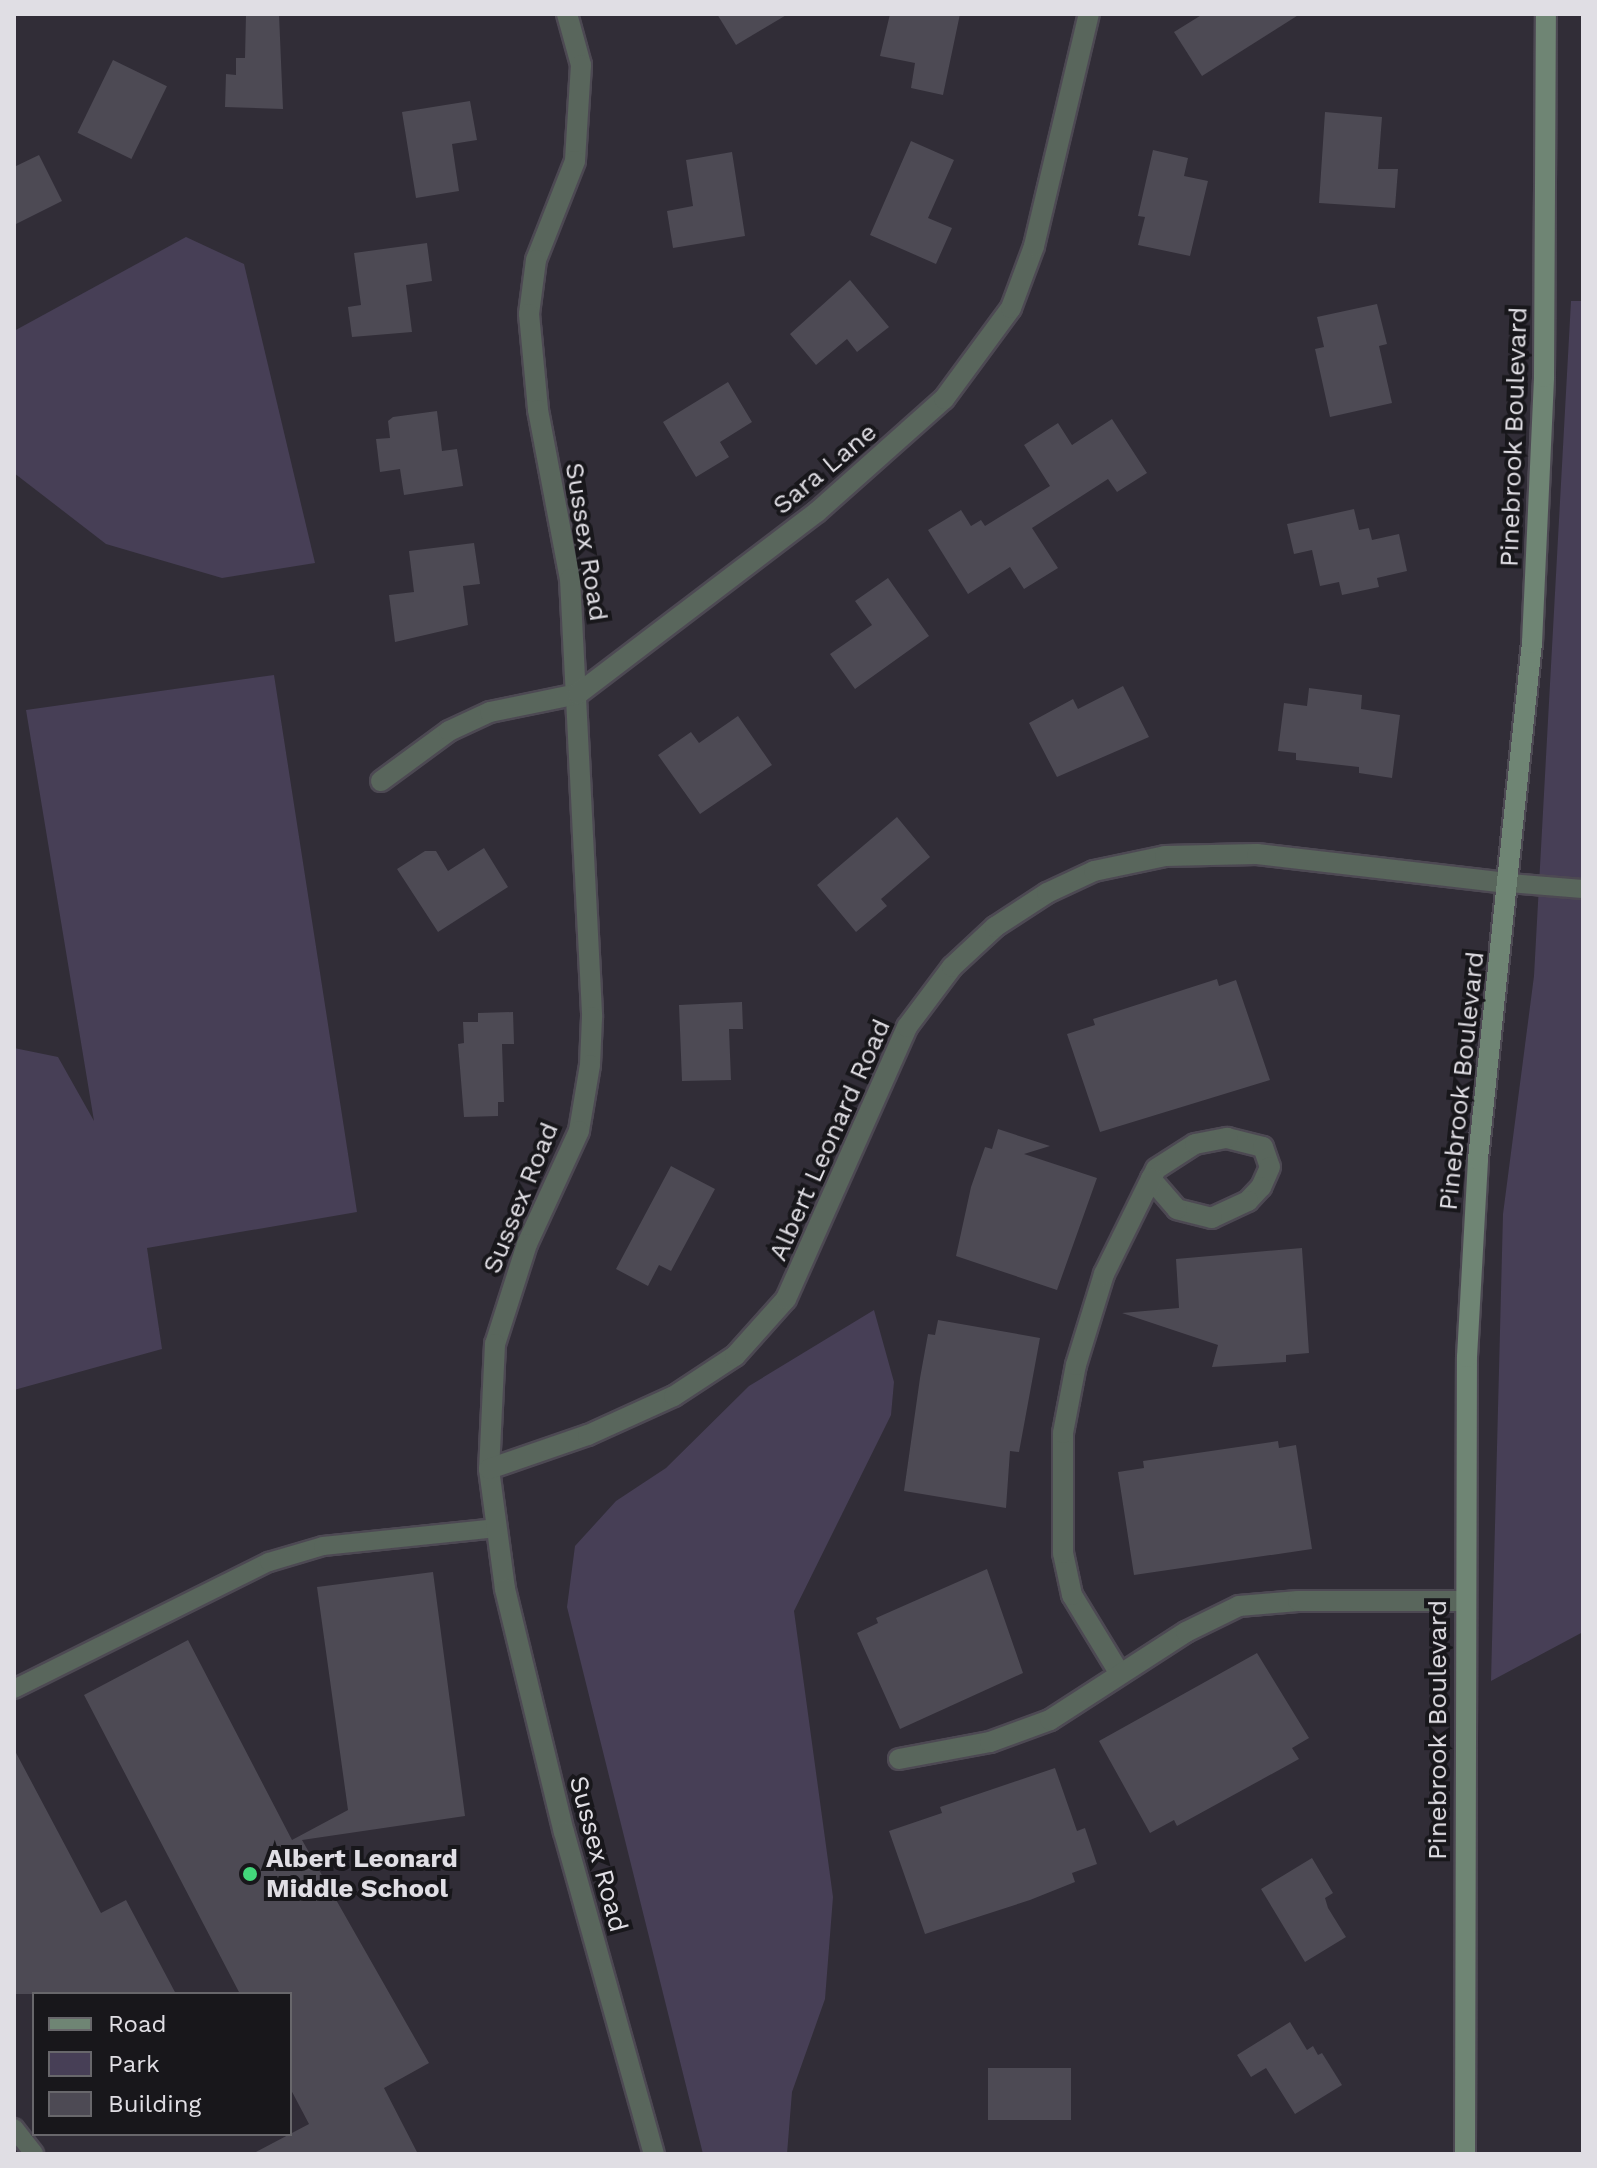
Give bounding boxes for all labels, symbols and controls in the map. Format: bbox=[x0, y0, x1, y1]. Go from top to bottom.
street label: Pinebrook Boulevard bbox=[1494, 306, 1534, 568]
street label: Sara Lane bbox=[767, 416, 883, 522]
street label: Sussex Road bbox=[558, 460, 614, 624]
street label: Pinebrook Boulevard bbox=[1433, 950, 1491, 1212]
street label: Albert Leonard Road bbox=[763, 1014, 897, 1266]
street label: Sussex Road bbox=[476, 1118, 566, 1278]
street label: Pinebrook Boulevard bbox=[1422, 1600, 1454, 1860]
street label: Sussex Road bbox=[562, 1772, 634, 1936]
place label: Albert Leonard Middle School bbox=[266, 1843, 458, 1904]
marker: Albert Leonard Middle School bbox=[241, 1865, 259, 1883]
legend bbox=[32, 1992, 292, 2136]
text: Road bbox=[108, 2010, 167, 2038]
text: Park bbox=[108, 2050, 160, 2078]
text: Building bbox=[108, 2090, 201, 2118]

